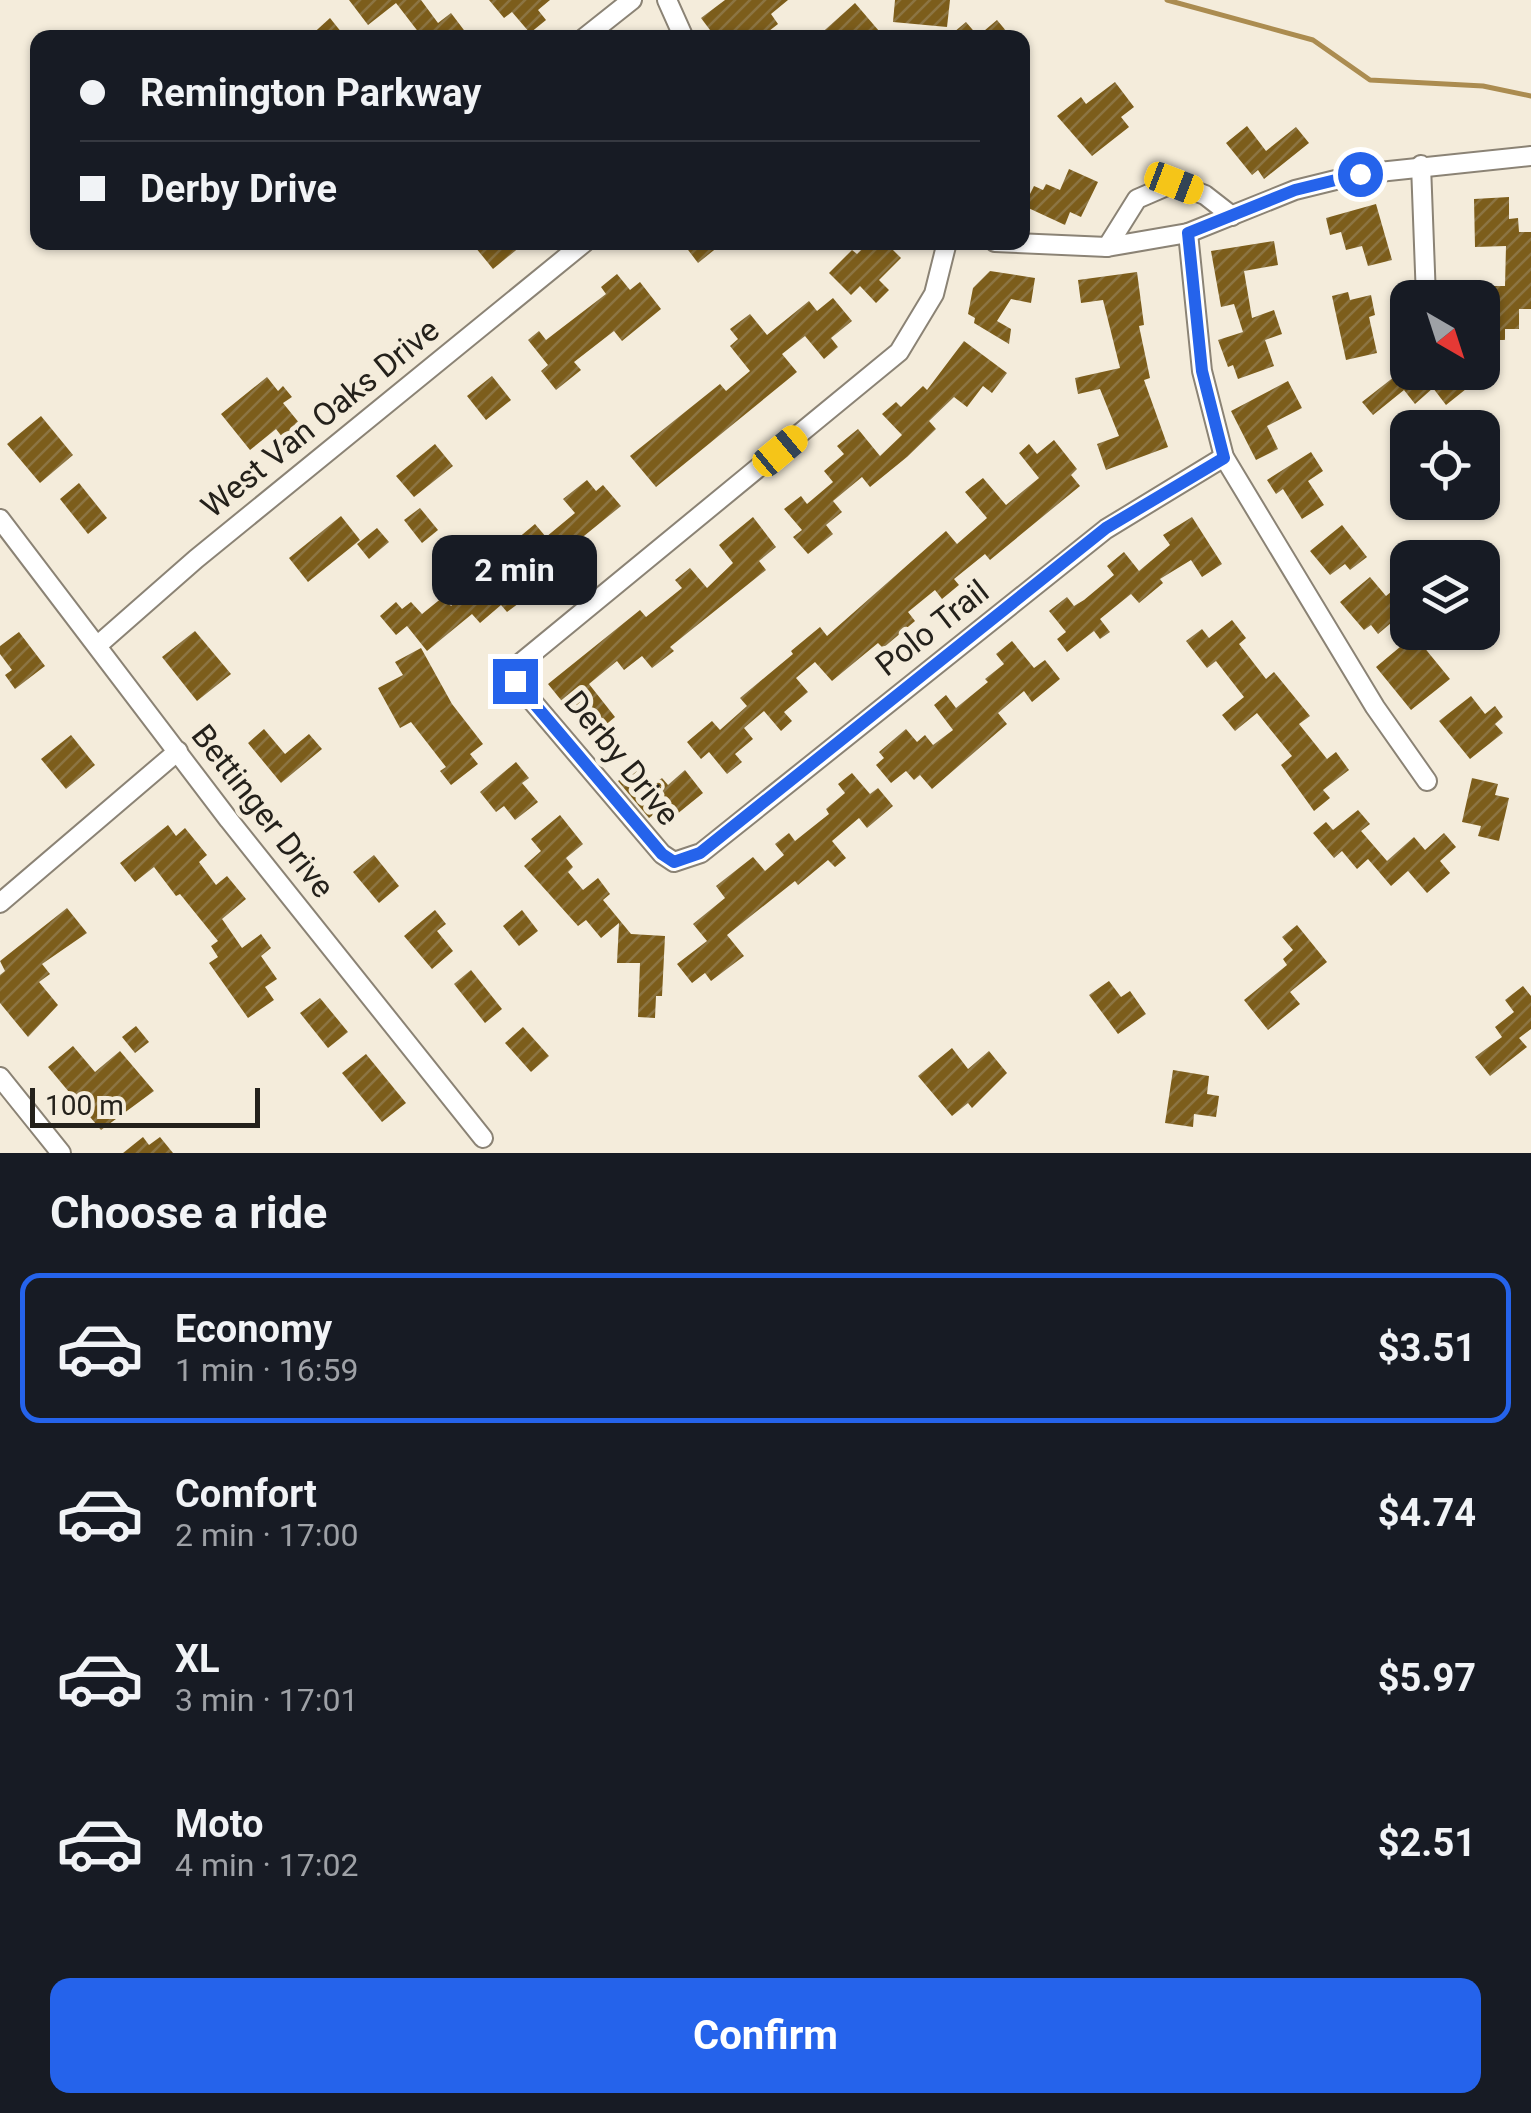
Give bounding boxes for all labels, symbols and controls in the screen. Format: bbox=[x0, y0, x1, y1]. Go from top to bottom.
text: Remington Parkway bbox=[140, 71, 481, 115]
route start bbox=[1338, 152, 1383, 197]
car bbox=[1141, 158, 1207, 208]
text: Derby Drive bbox=[140, 167, 337, 211]
north arrow bbox=[1390, 280, 1500, 390]
map controls bbox=[1390, 280, 1500, 650]
street label: West Van Oaks Drive bbox=[194, 311, 446, 525]
button: locate bbox=[1390, 410, 1500, 520]
car bbox=[747, 420, 813, 482]
callout: 2 min bbox=[432, 536, 598, 606]
button: layers bbox=[1390, 540, 1500, 650]
text: 2 min bbox=[474, 551, 555, 589]
street label: Polo Trail bbox=[868, 572, 996, 684]
route end bbox=[493, 659, 538, 704]
street label: Derby Drive bbox=[556, 683, 688, 833]
street label: Bettinger Drive bbox=[184, 717, 342, 905]
scale bar bbox=[30, 1083, 260, 1128]
text: 100 m bbox=[45, 1089, 124, 1122]
text: Choose a ride bbox=[50, 1186, 327, 1239]
icon: car bbox=[55, 1303, 145, 1393]
text: Economy bbox=[175, 1307, 332, 1351]
text: $3.51 bbox=[1378, 1326, 1476, 1370]
text: 1 min · 16:59 bbox=[175, 1351, 358, 1389]
icon: car bbox=[55, 1468, 145, 1558]
text: Comfort bbox=[175, 1472, 317, 1516]
text: $4.74 bbox=[1378, 1491, 1476, 1535]
text: 2 min · 17:00 bbox=[175, 1516, 358, 1554]
icon: car bbox=[55, 1633, 145, 1723]
text: XL bbox=[175, 1637, 220, 1681]
text: $5.97 bbox=[1378, 1656, 1476, 1700]
text: 3 min · 17:01 bbox=[175, 1681, 358, 1719]
icon: car bbox=[55, 1798, 145, 1888]
text: Moto bbox=[175, 1802, 264, 1846]
text: $2.51 bbox=[1378, 1821, 1476, 1865]
text: 4 min · 17:02 bbox=[175, 1846, 358, 1884]
button: Confirm bbox=[50, 1978, 1481, 2093]

